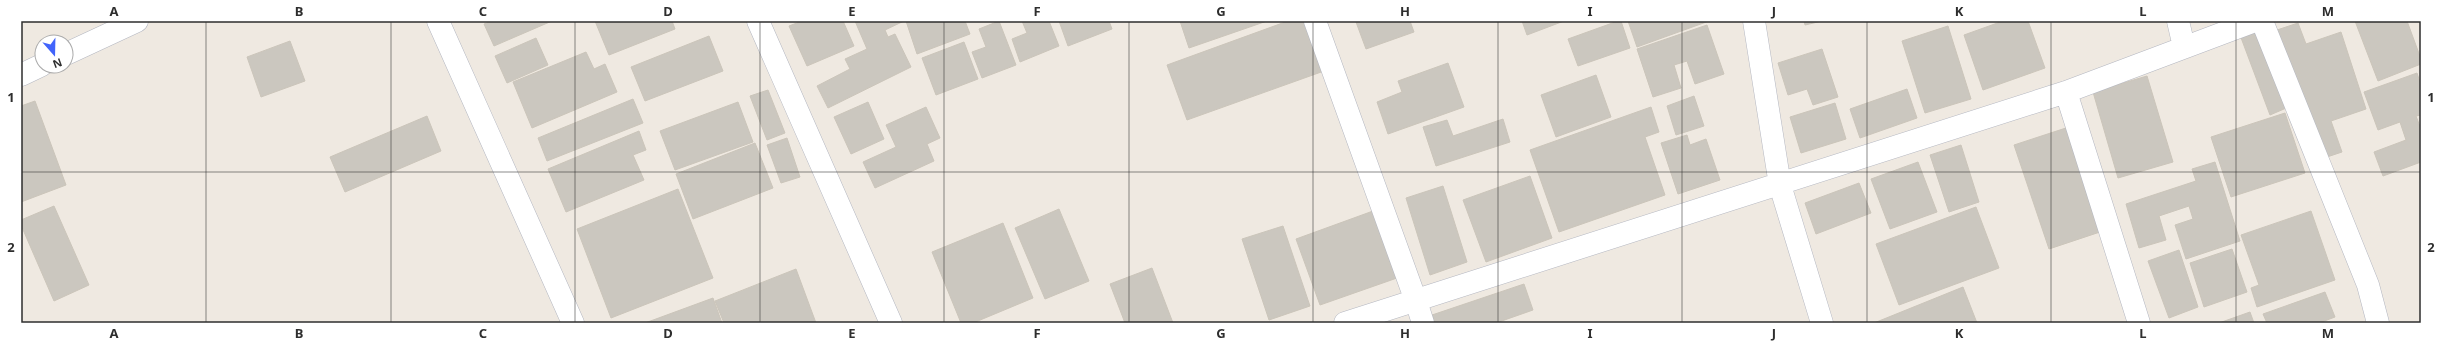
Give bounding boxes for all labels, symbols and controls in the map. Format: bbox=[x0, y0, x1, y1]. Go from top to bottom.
text: A bbox=[110, 2, 119, 20]
text: B bbox=[295, 2, 303, 20]
text: C bbox=[479, 2, 487, 20]
text: D bbox=[663, 2, 673, 20]
text: E bbox=[848, 2, 856, 20]
text: F bbox=[1033, 2, 1041, 20]
text: G bbox=[1216, 2, 1226, 20]
text: H bbox=[1400, 2, 1410, 20]
text: I bbox=[1587, 2, 1593, 20]
text: J bbox=[1771, 2, 1776, 20]
text: K bbox=[1955, 2, 1964, 20]
text: L bbox=[2139, 2, 2147, 20]
text: M bbox=[2322, 2, 2334, 20]
north arrow bbox=[34, 34, 74, 74]
text: N bbox=[51, 55, 64, 72]
text: 1 bbox=[7, 88, 15, 106]
text: 1 bbox=[2427, 88, 2435, 106]
text: 2 bbox=[7, 238, 15, 256]
text: 2 bbox=[2427, 238, 2435, 256]
text: A bbox=[110, 324, 119, 342]
text: B bbox=[295, 324, 303, 342]
text: C bbox=[479, 324, 487, 342]
text: D bbox=[663, 324, 673, 342]
text: E bbox=[848, 324, 856, 342]
text: F bbox=[1033, 324, 1041, 342]
text: G bbox=[1216, 324, 1226, 342]
text: H bbox=[1400, 324, 1410, 342]
text: I bbox=[1587, 324, 1593, 342]
text: J bbox=[1771, 324, 1776, 342]
text: K bbox=[1955, 324, 1964, 342]
text: L bbox=[2139, 324, 2147, 342]
text: M bbox=[2322, 324, 2334, 342]

